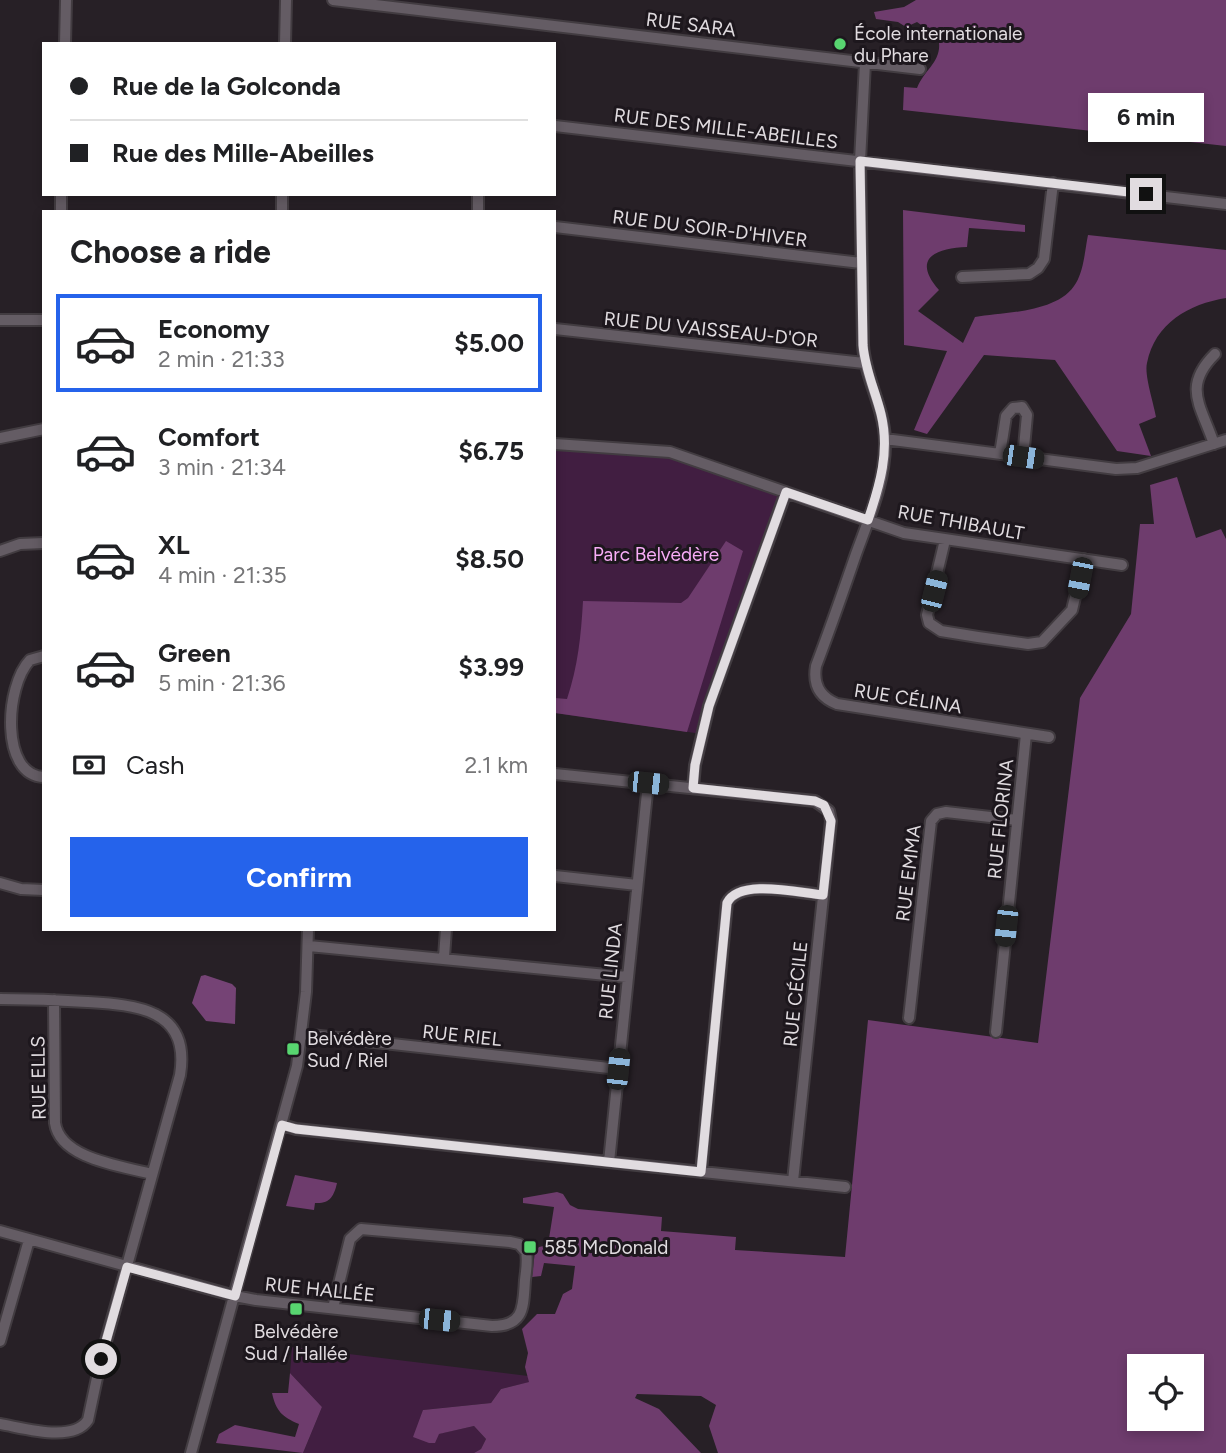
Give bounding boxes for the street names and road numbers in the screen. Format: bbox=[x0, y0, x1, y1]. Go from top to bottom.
street label: RUE SARA bbox=[645, 8, 737, 41]
street label: RUE DES MILLE-ABEILLES bbox=[613, 103, 839, 154]
street label: RUE DU SOIR-D'HIVER bbox=[611, 205, 809, 252]
street label: RUE DU VAISSEAU-D'OR bbox=[603, 307, 819, 352]
street label: RUE THIBAULT bbox=[896, 500, 1026, 545]
street label: RUE CÉLINA bbox=[852, 679, 964, 718]
street label: RUE FLORINA bbox=[983, 758, 1018, 880]
street label: RUE EMMA bbox=[891, 823, 926, 923]
street label: RUE LINDA bbox=[594, 922, 627, 1020]
street label: RUE CÉCILE bbox=[779, 940, 812, 1048]
street label: RUE RIEL bbox=[421, 1020, 503, 1051]
street label: RUE ELLS bbox=[26, 1036, 51, 1120]
street label: RUE HALLÉE bbox=[264, 1272, 376, 1307]

